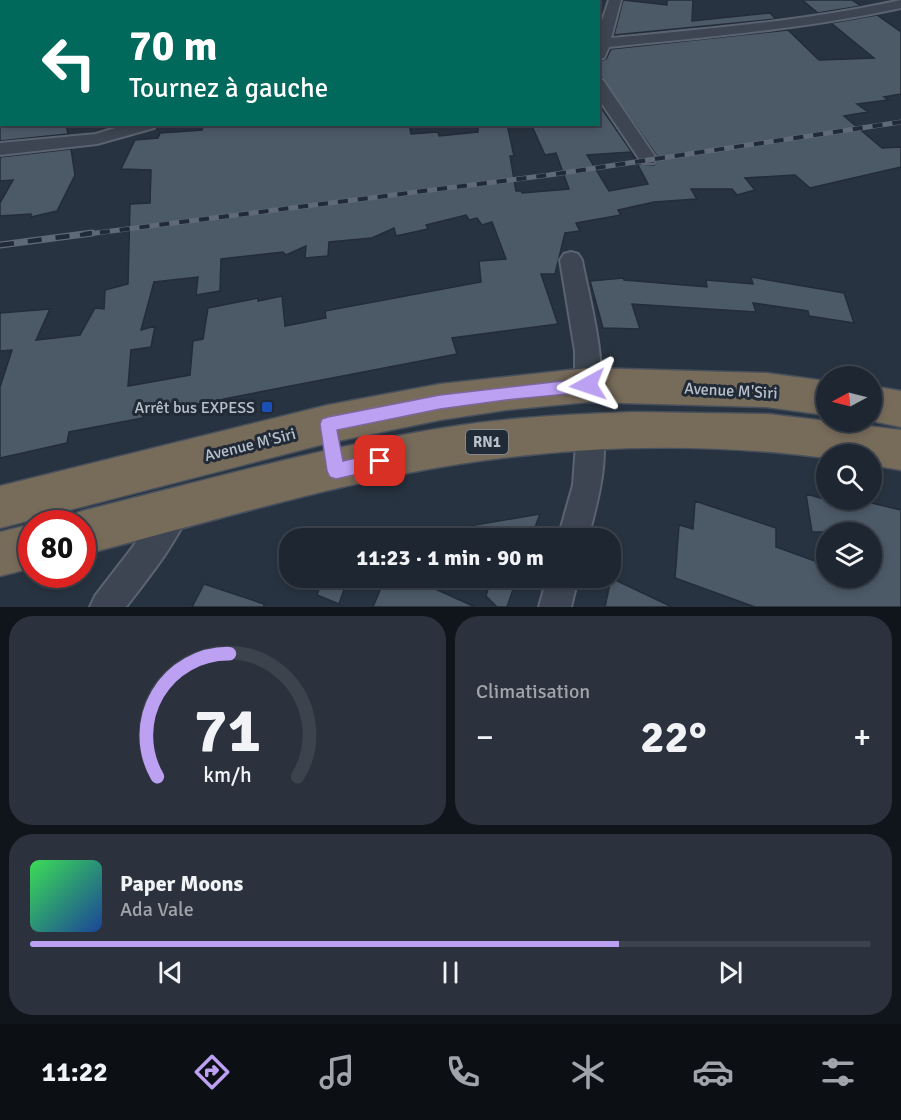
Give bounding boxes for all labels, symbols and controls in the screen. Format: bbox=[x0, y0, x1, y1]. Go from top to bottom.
text: 70 m bbox=[129, 21, 218, 72]
icon: left bbox=[30, 24, 108, 102]
text: Tournez à gauche bbox=[129, 72, 328, 105]
position arrow bbox=[556, 353, 620, 417]
north arrow bbox=[816, 366, 882, 432]
map controls bbox=[816, 366, 882, 588]
street label: Avenue M'Siri bbox=[684, 379, 778, 403]
place label: Arrêt bus EXPESS bbox=[135, 398, 255, 418]
marker: Arrêt bus EXPESS bbox=[260, 400, 274, 414]
street label: Avenue M'Siri bbox=[202, 424, 298, 466]
road number: RN1 bbox=[466, 430, 508, 454]
pin bbox=[354, 435, 405, 486]
icon: arrive bbox=[363, 444, 396, 477]
button: search bbox=[816, 444, 882, 510]
speed limit sign: 80 bbox=[18, 510, 96, 588]
button: layers bbox=[816, 522, 882, 588]
text: 11:23 · 1 min · 90 m bbox=[356, 544, 544, 571]
text: Climatisation bbox=[476, 679, 590, 704]
text: 71 bbox=[194, 692, 261, 769]
text: 22° bbox=[640, 710, 707, 765]
text: − bbox=[476, 717, 494, 758]
text: + bbox=[853, 717, 871, 758]
text: km/h bbox=[203, 763, 252, 789]
text: Paper Moons bbox=[120, 870, 243, 897]
text: Ada Vale bbox=[120, 897, 194, 922]
icon: previous bbox=[154, 956, 187, 989]
icon: pause bbox=[434, 956, 467, 989]
icon: next bbox=[714, 956, 747, 989]
icon: directions bbox=[191, 1051, 233, 1093]
icon: music bbox=[316, 1051, 358, 1093]
icon: phone bbox=[442, 1051, 484, 1093]
icon: climate bbox=[567, 1051, 609, 1093]
icon: car bbox=[692, 1051, 734, 1093]
icon: filters bbox=[817, 1051, 859, 1093]
text: 11:22 bbox=[42, 1056, 108, 1089]

